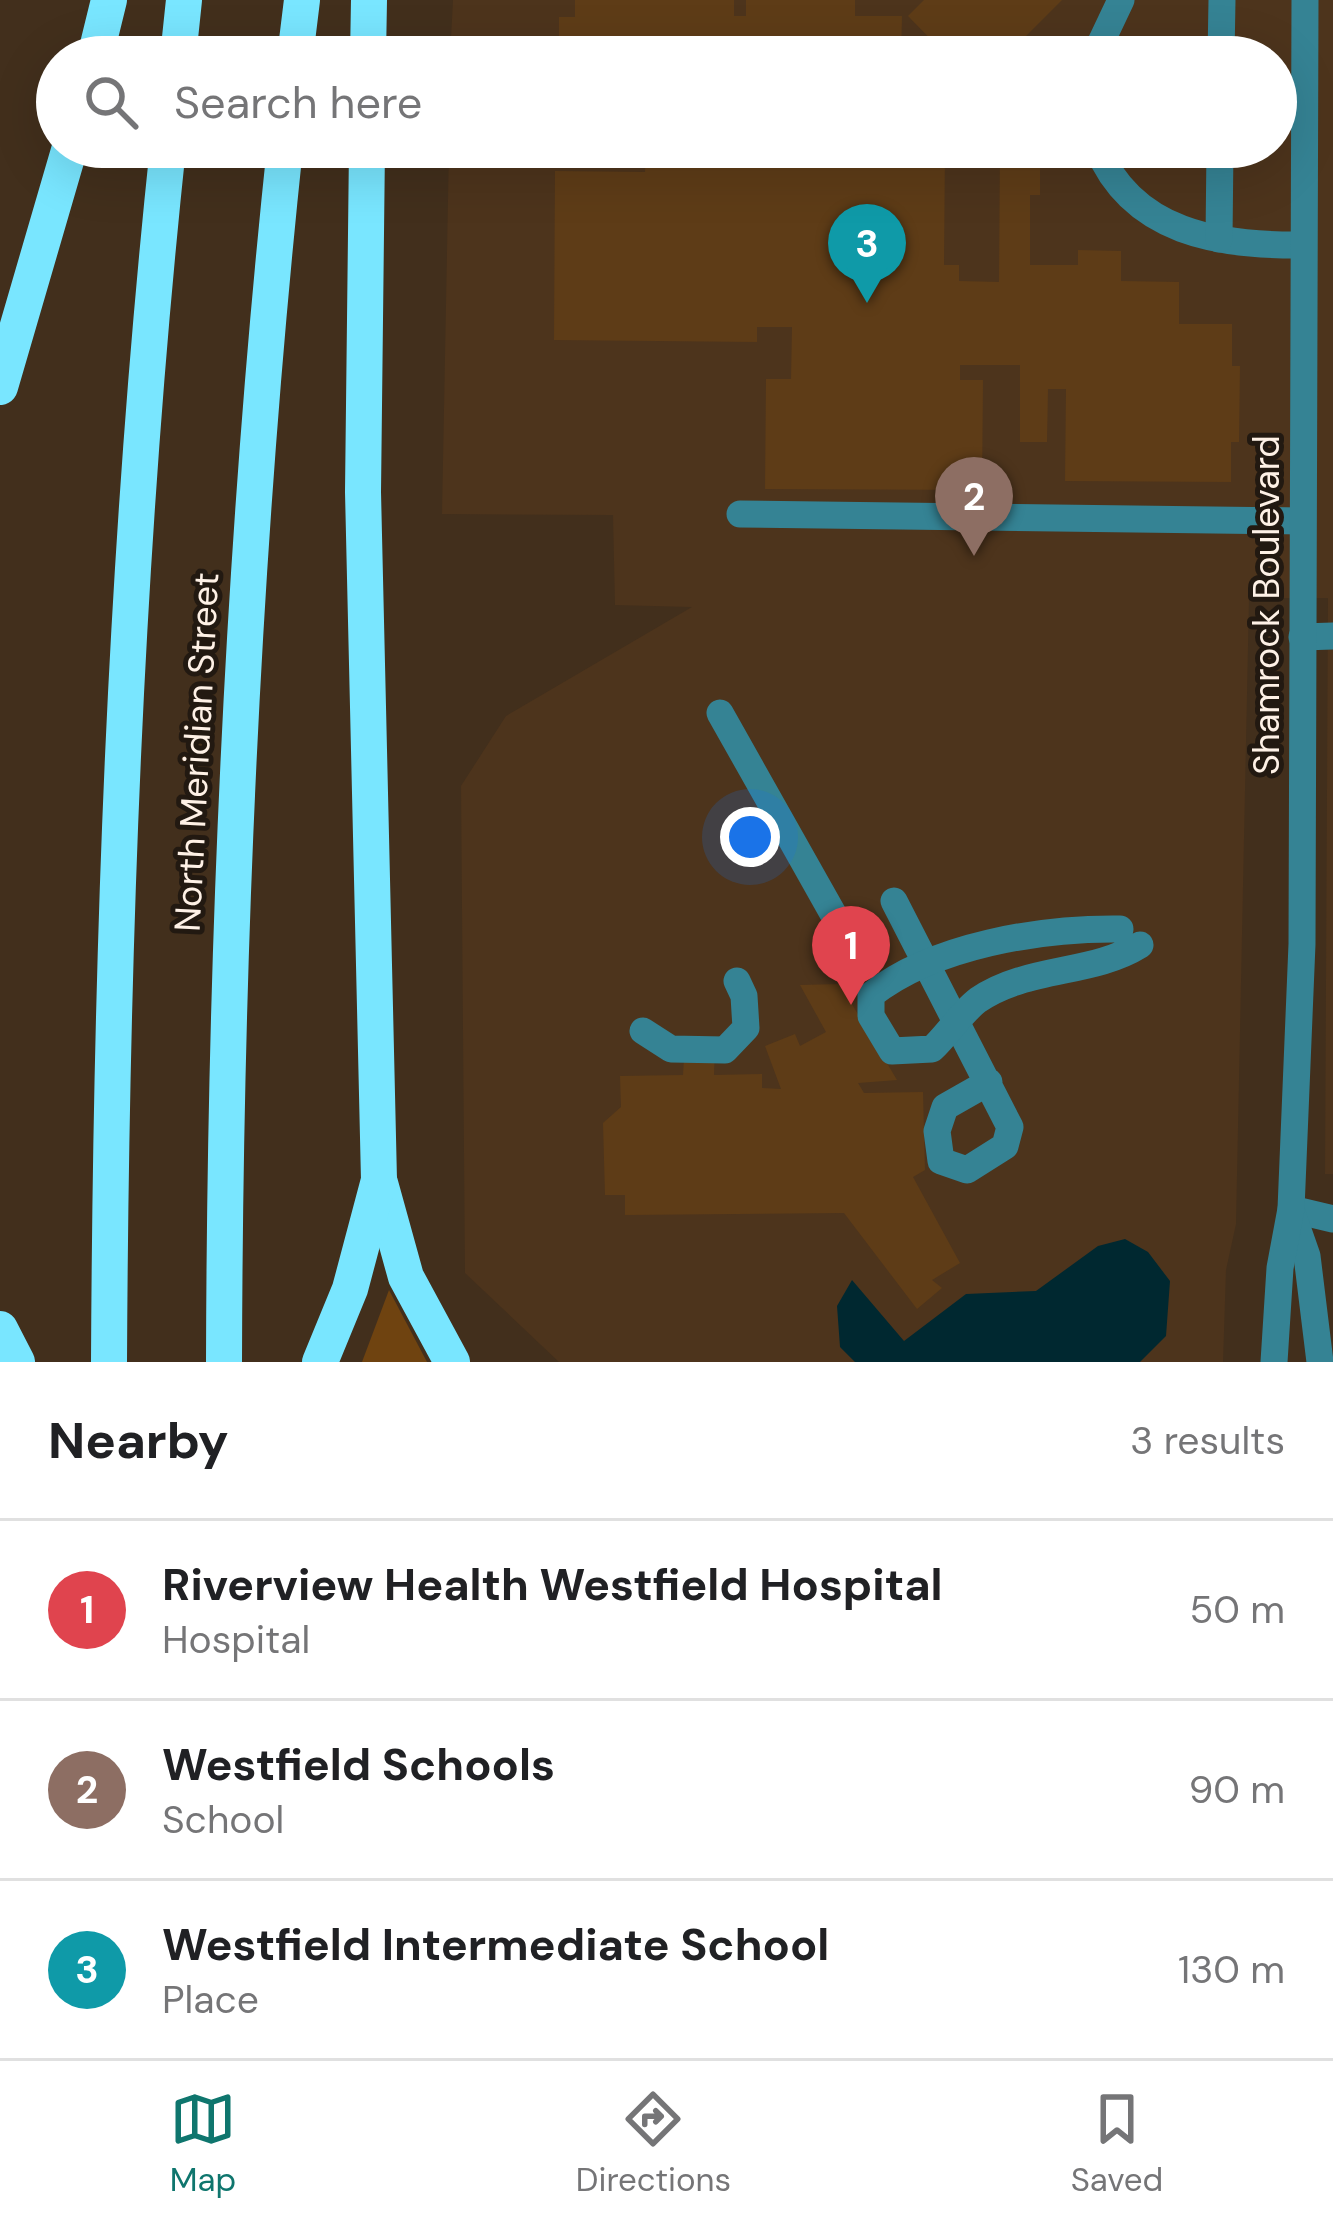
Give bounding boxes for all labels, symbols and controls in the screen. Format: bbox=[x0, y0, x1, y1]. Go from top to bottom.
search box bbox=[36, 36, 1297, 168]
icon: search bbox=[78, 69, 144, 135]
text: Search here bbox=[174, 73, 422, 132]
pin: 3 bbox=[828, 204, 906, 303]
street label: Shamrock Boulevard bbox=[1243, 435, 1290, 775]
pin: 2 bbox=[935, 457, 1013, 556]
street label: North Meridian Street bbox=[164, 571, 229, 933]
your location bbox=[720, 807, 780, 867]
pin: 1 bbox=[812, 906, 890, 1005]
text: Nearby bbox=[48, 1407, 229, 1474]
text: 3 results bbox=[1130, 1415, 1285, 1466]
text: Riverview Health Westfield Hospital bbox=[162, 1555, 943, 1614]
text: 1 bbox=[80, 1584, 94, 1635]
text: 50 m bbox=[1189, 1584, 1285, 1635]
text: Hospital bbox=[162, 1614, 310, 1665]
text: Westfield Schools bbox=[162, 1735, 555, 1794]
text: 2 bbox=[76, 1764, 98, 1815]
text: 90 m bbox=[1189, 1764, 1285, 1815]
text: School bbox=[162, 1794, 284, 1845]
text: Westfield Intermediate School bbox=[162, 1915, 829, 1974]
text: 3 bbox=[75, 1944, 99, 1995]
text: 130 m bbox=[1178, 1944, 1285, 1995]
text: Place bbox=[162, 1974, 259, 2025]
tab: Map bbox=[170, 2086, 236, 2201]
tab: Directions bbox=[576, 2086, 731, 2201]
tab: Saved bbox=[1071, 2086, 1163, 2201]

